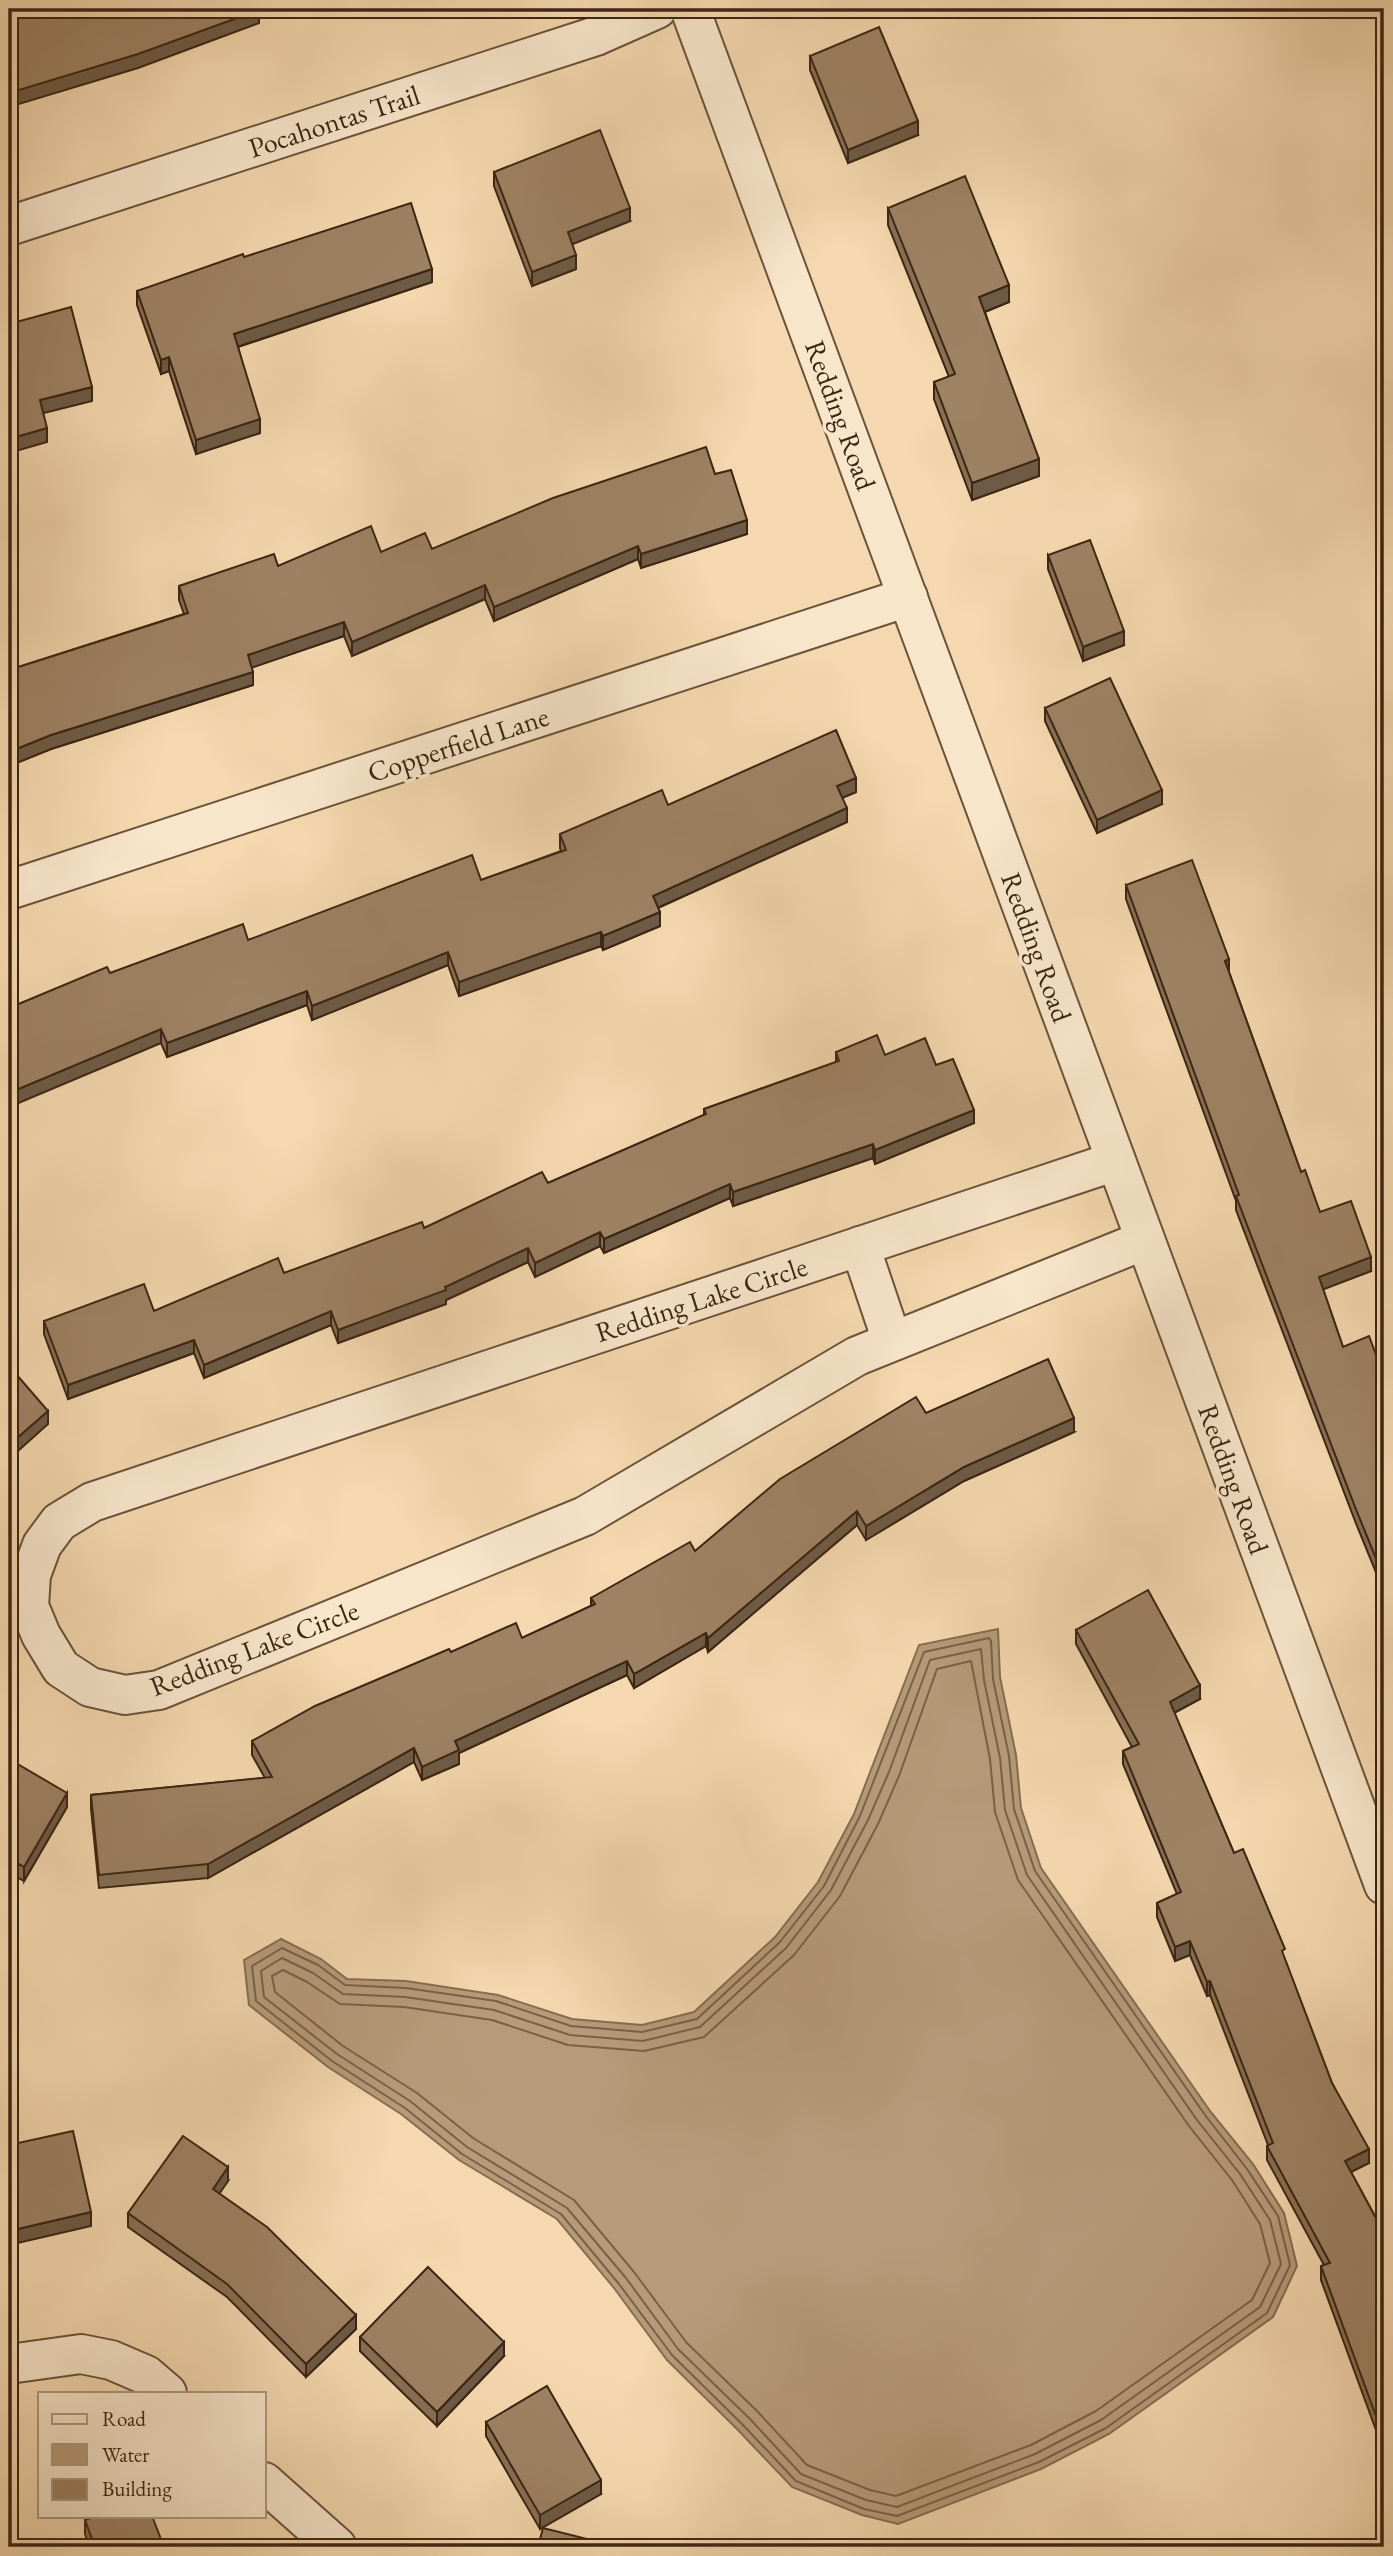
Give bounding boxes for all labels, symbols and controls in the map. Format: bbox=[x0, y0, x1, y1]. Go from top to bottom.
street label: Pocahontas Trail bbox=[244, 76, 424, 166]
street label: Redding Road bbox=[797, 335, 885, 496]
street label: Copperfield Lane bbox=[363, 698, 553, 790]
street label: Redding Road bbox=[993, 867, 1081, 1028]
street label: Redding Lake Circle bbox=[591, 1248, 812, 1350]
street label: Redding Road bbox=[1190, 1399, 1278, 1560]
street label: Redding Lake Circle bbox=[145, 1592, 364, 1704]
legend bbox=[38, 2392, 266, 2518]
text: Road bbox=[102, 2405, 146, 2432]
text: Water bbox=[102, 2441, 149, 2468]
text: Building bbox=[102, 2475, 172, 2502]

